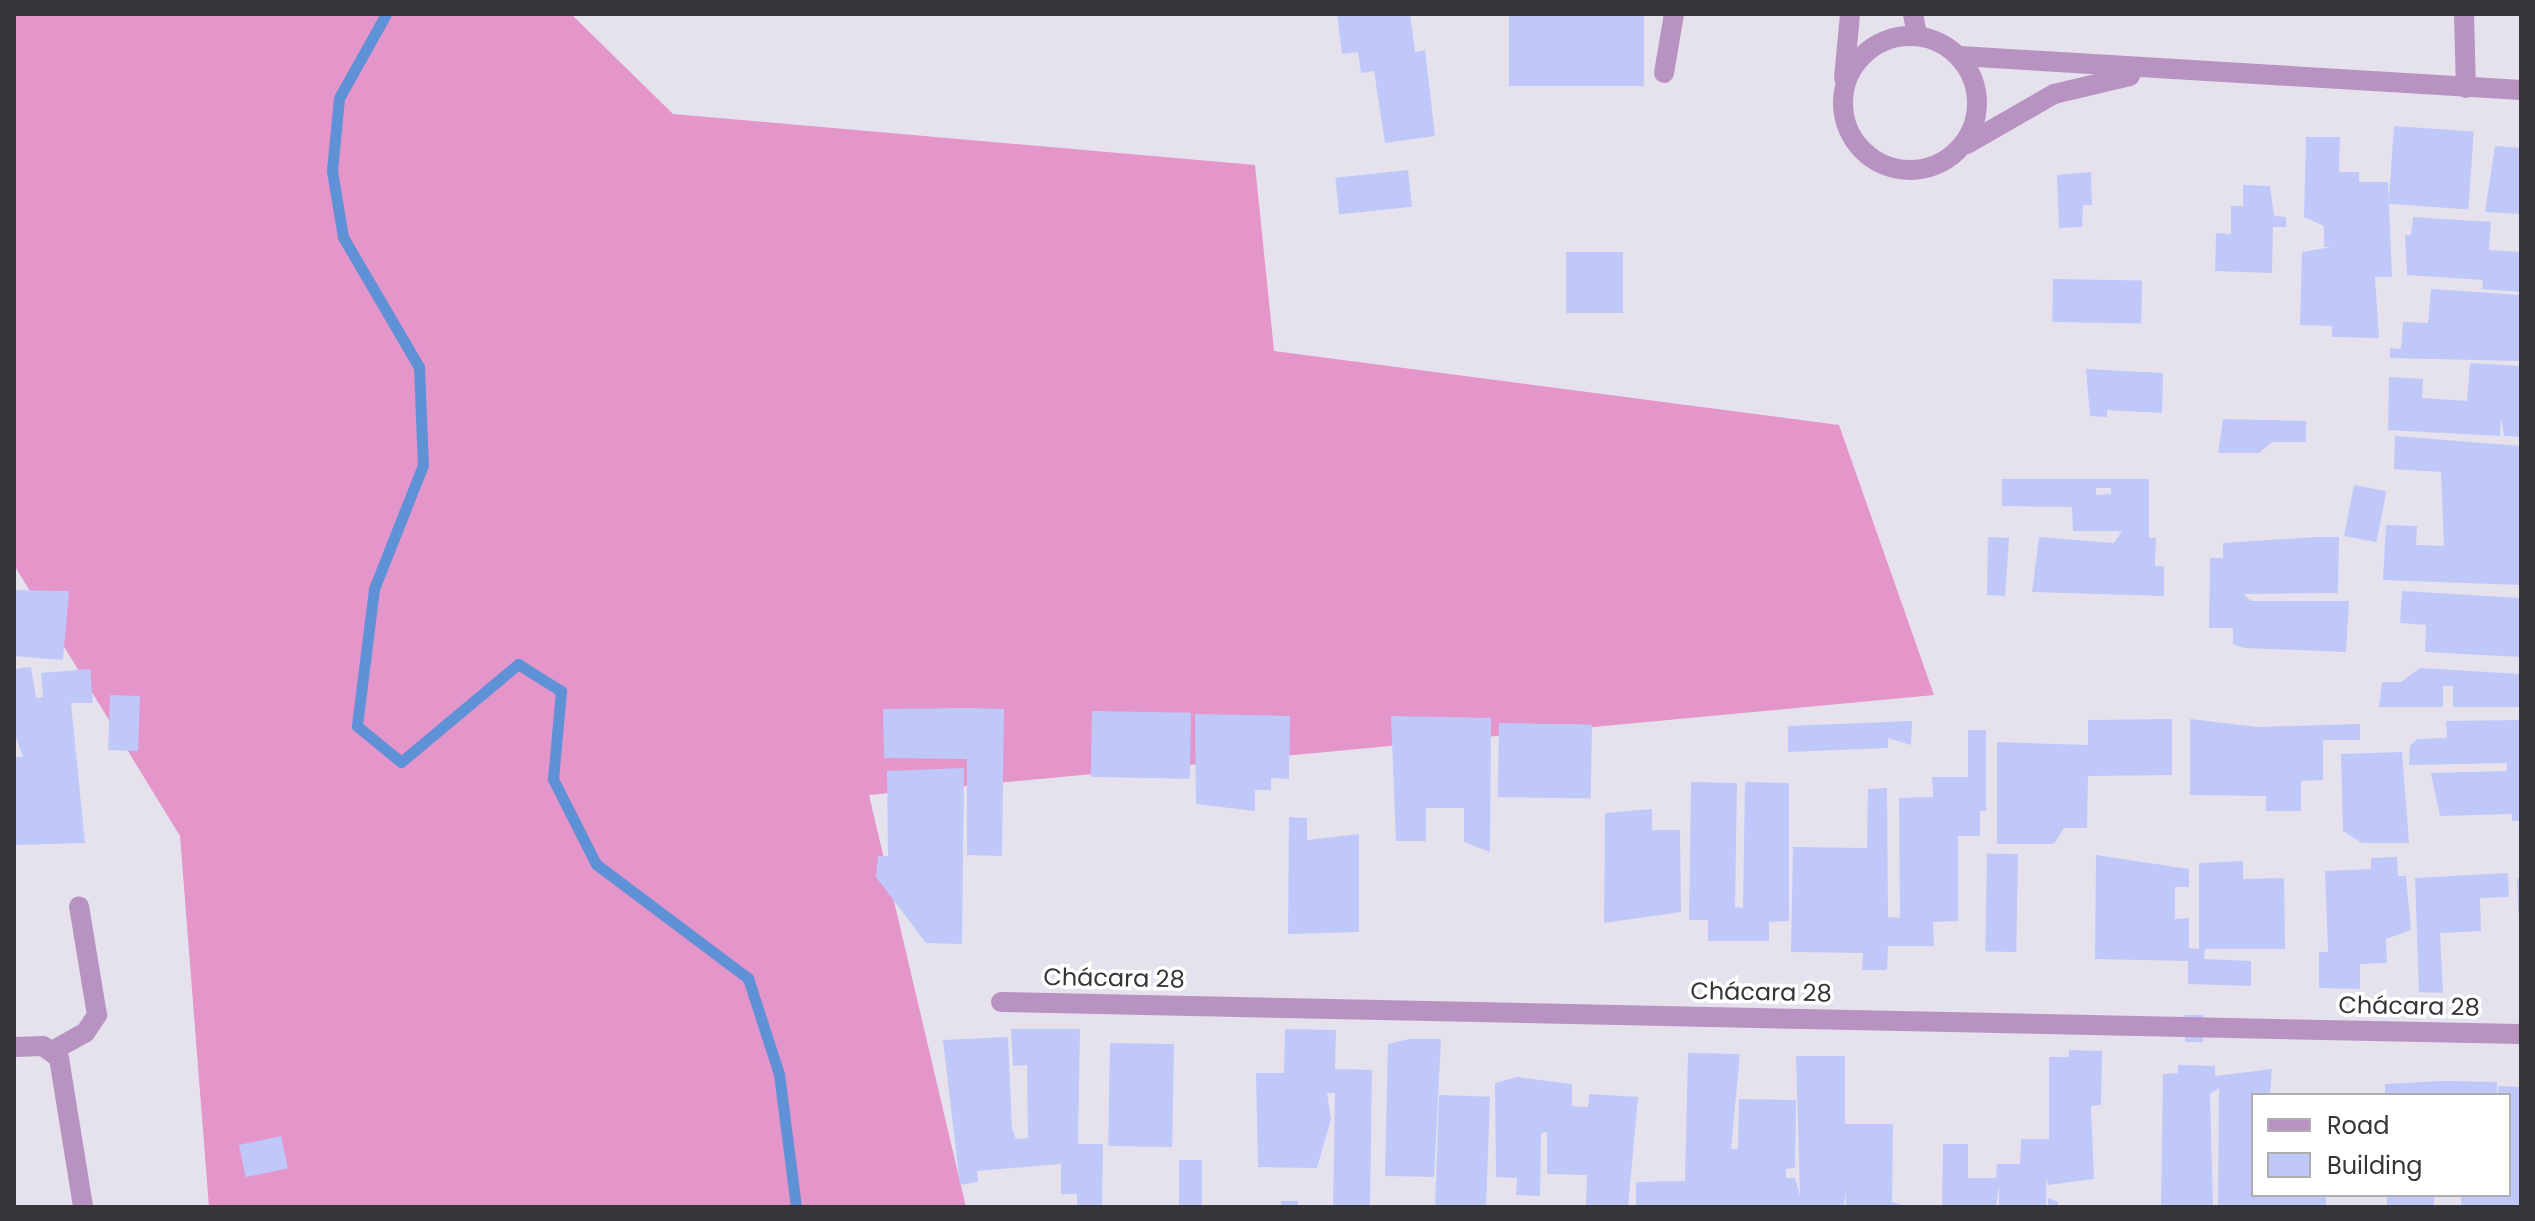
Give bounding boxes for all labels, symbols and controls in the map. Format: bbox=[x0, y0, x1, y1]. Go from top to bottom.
street label: Chácara 28 bbox=[1043, 962, 1185, 994]
street label: Chácara 28 bbox=[1690, 976, 1832, 1008]
street label: Chácara 28 bbox=[2338, 990, 2480, 1022]
legend bbox=[2251, 1093, 2511, 1197]
text: Road bbox=[2327, 1109, 2389, 1142]
text: Building bbox=[2327, 1149, 2423, 1182]

